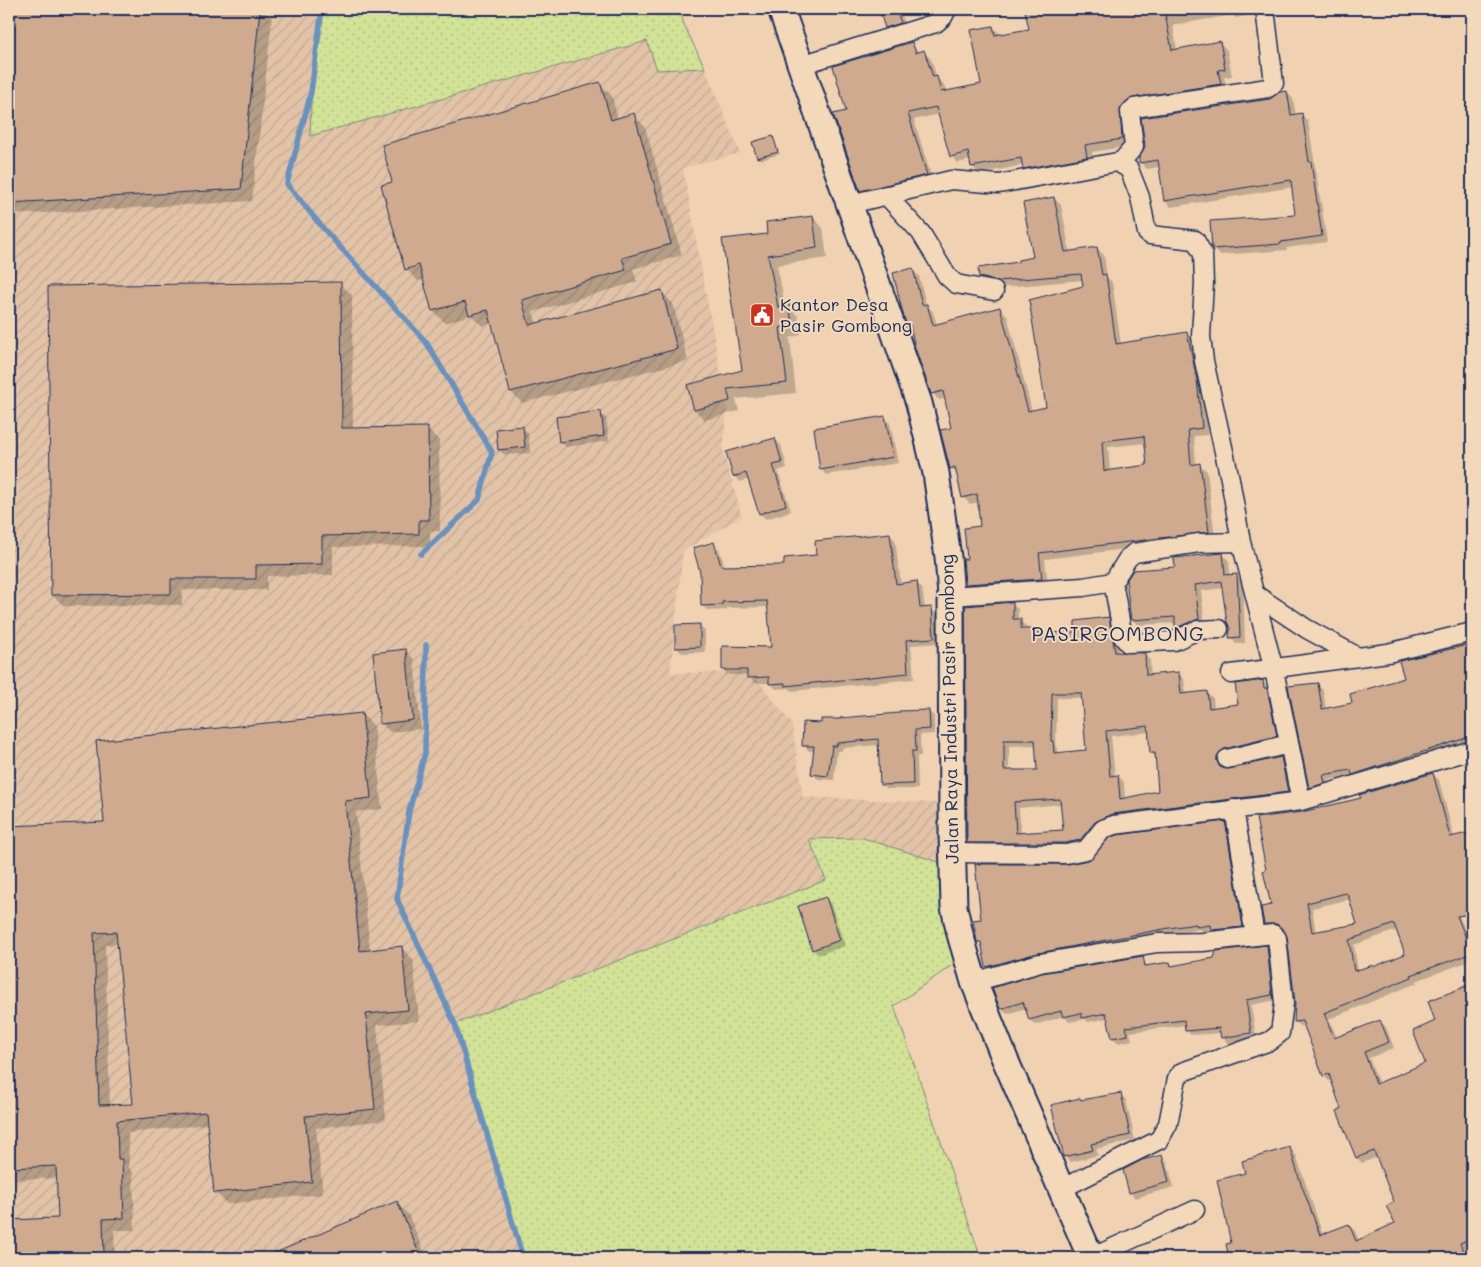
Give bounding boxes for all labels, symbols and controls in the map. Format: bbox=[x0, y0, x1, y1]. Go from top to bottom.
place label: Kantor Desa Pasir Gombong bbox=[780, 292, 912, 337]
public building icon: Kantor Desa Pasir Gombong bbox=[749, 302, 775, 328]
street label: Jalan Raya Industri Pasir Gombong bbox=[934, 554, 964, 864]
district label: PASIRGOMBONG bbox=[1031, 620, 1205, 646]

